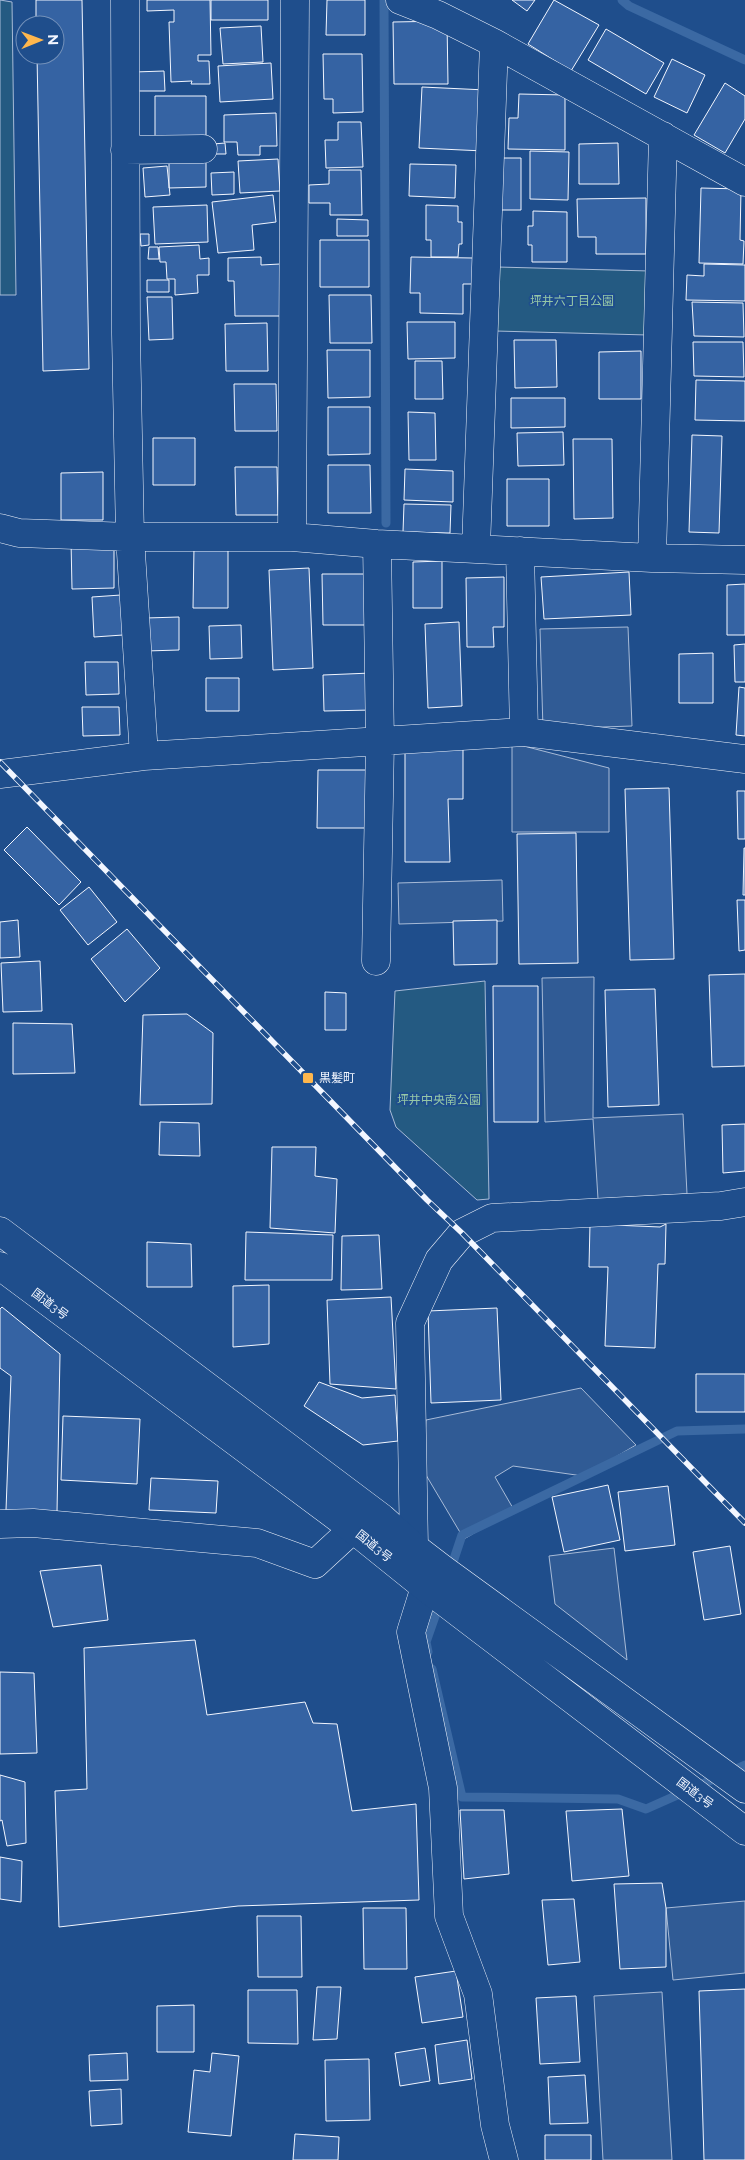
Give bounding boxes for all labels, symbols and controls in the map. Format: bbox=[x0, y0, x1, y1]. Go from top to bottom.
north arrow bbox=[15, 15, 65, 65]
text: N bbox=[45, 34, 61, 45]
park label: 坪井六丁目公園 bbox=[530, 294, 614, 308]
marker: 黒髪町 bbox=[301, 1071, 315, 1085]
place label: 黒髪町 bbox=[319, 1071, 355, 1085]
park label: 坪井中央南公園 bbox=[397, 1093, 481, 1107]
street label: 国道3号 bbox=[29, 1286, 71, 1322]
street label: 国道3号 bbox=[353, 1527, 395, 1565]
street label: 国道3号 bbox=[674, 1775, 716, 1811]

